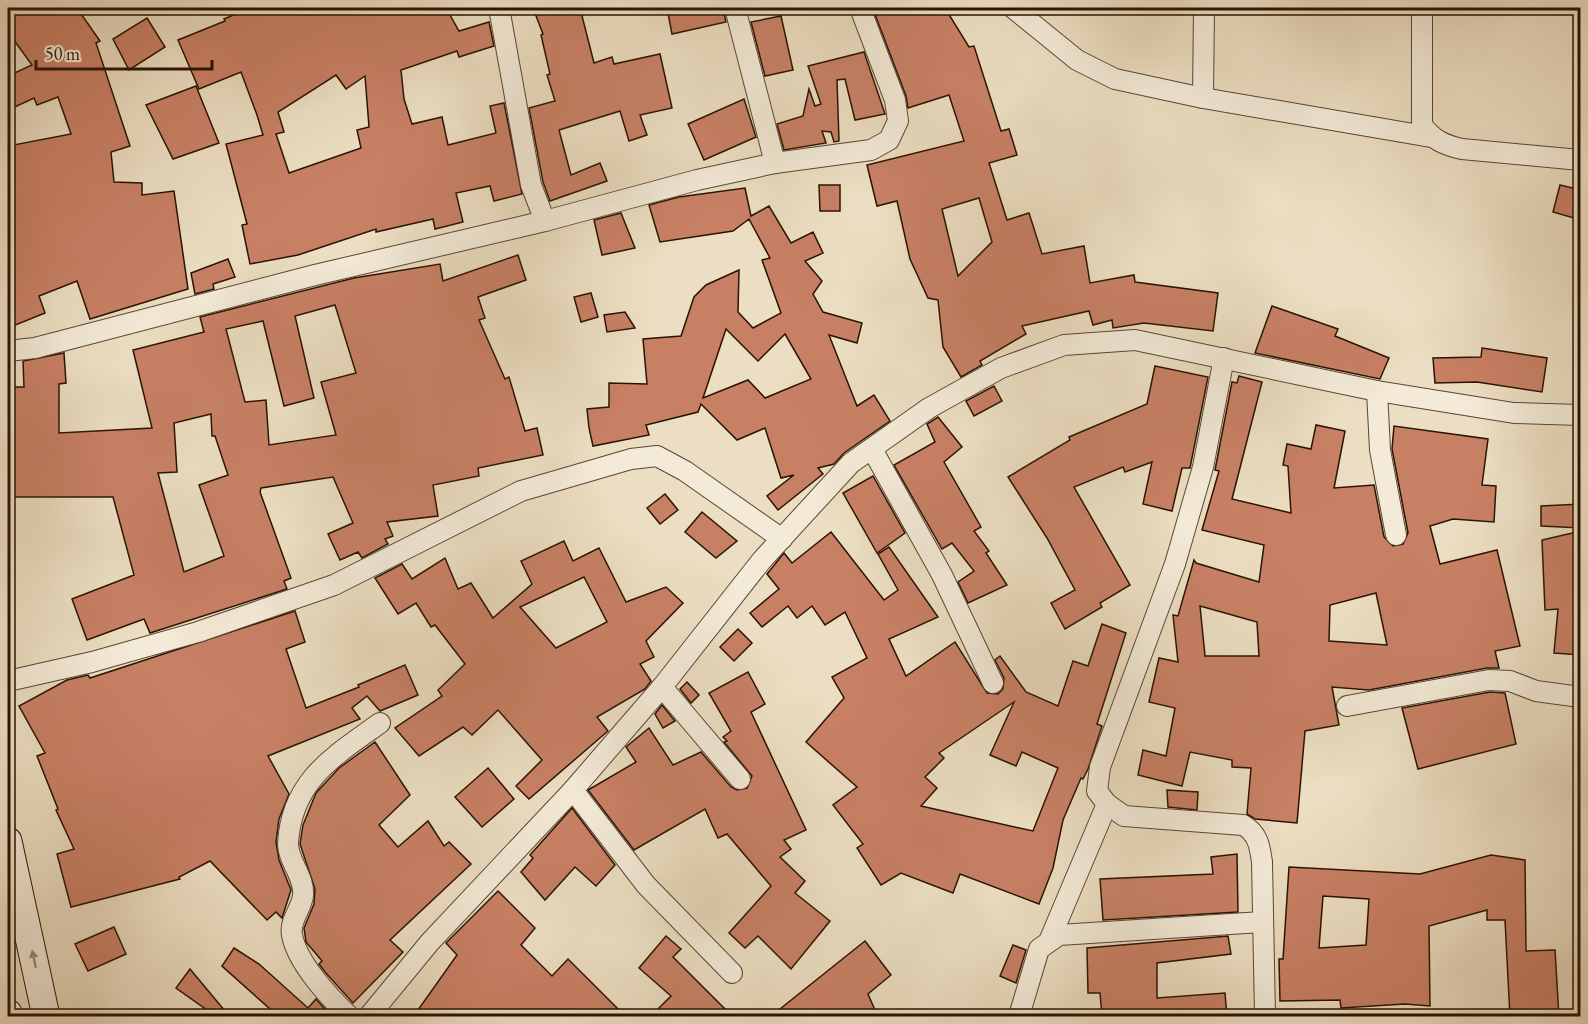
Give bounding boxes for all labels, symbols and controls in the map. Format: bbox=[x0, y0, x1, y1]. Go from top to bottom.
scale bar bbox=[36, 33, 212, 71]
text: 50 m bbox=[45, 42, 80, 65]
one-way arrow bbox=[28, 950, 38, 969]

